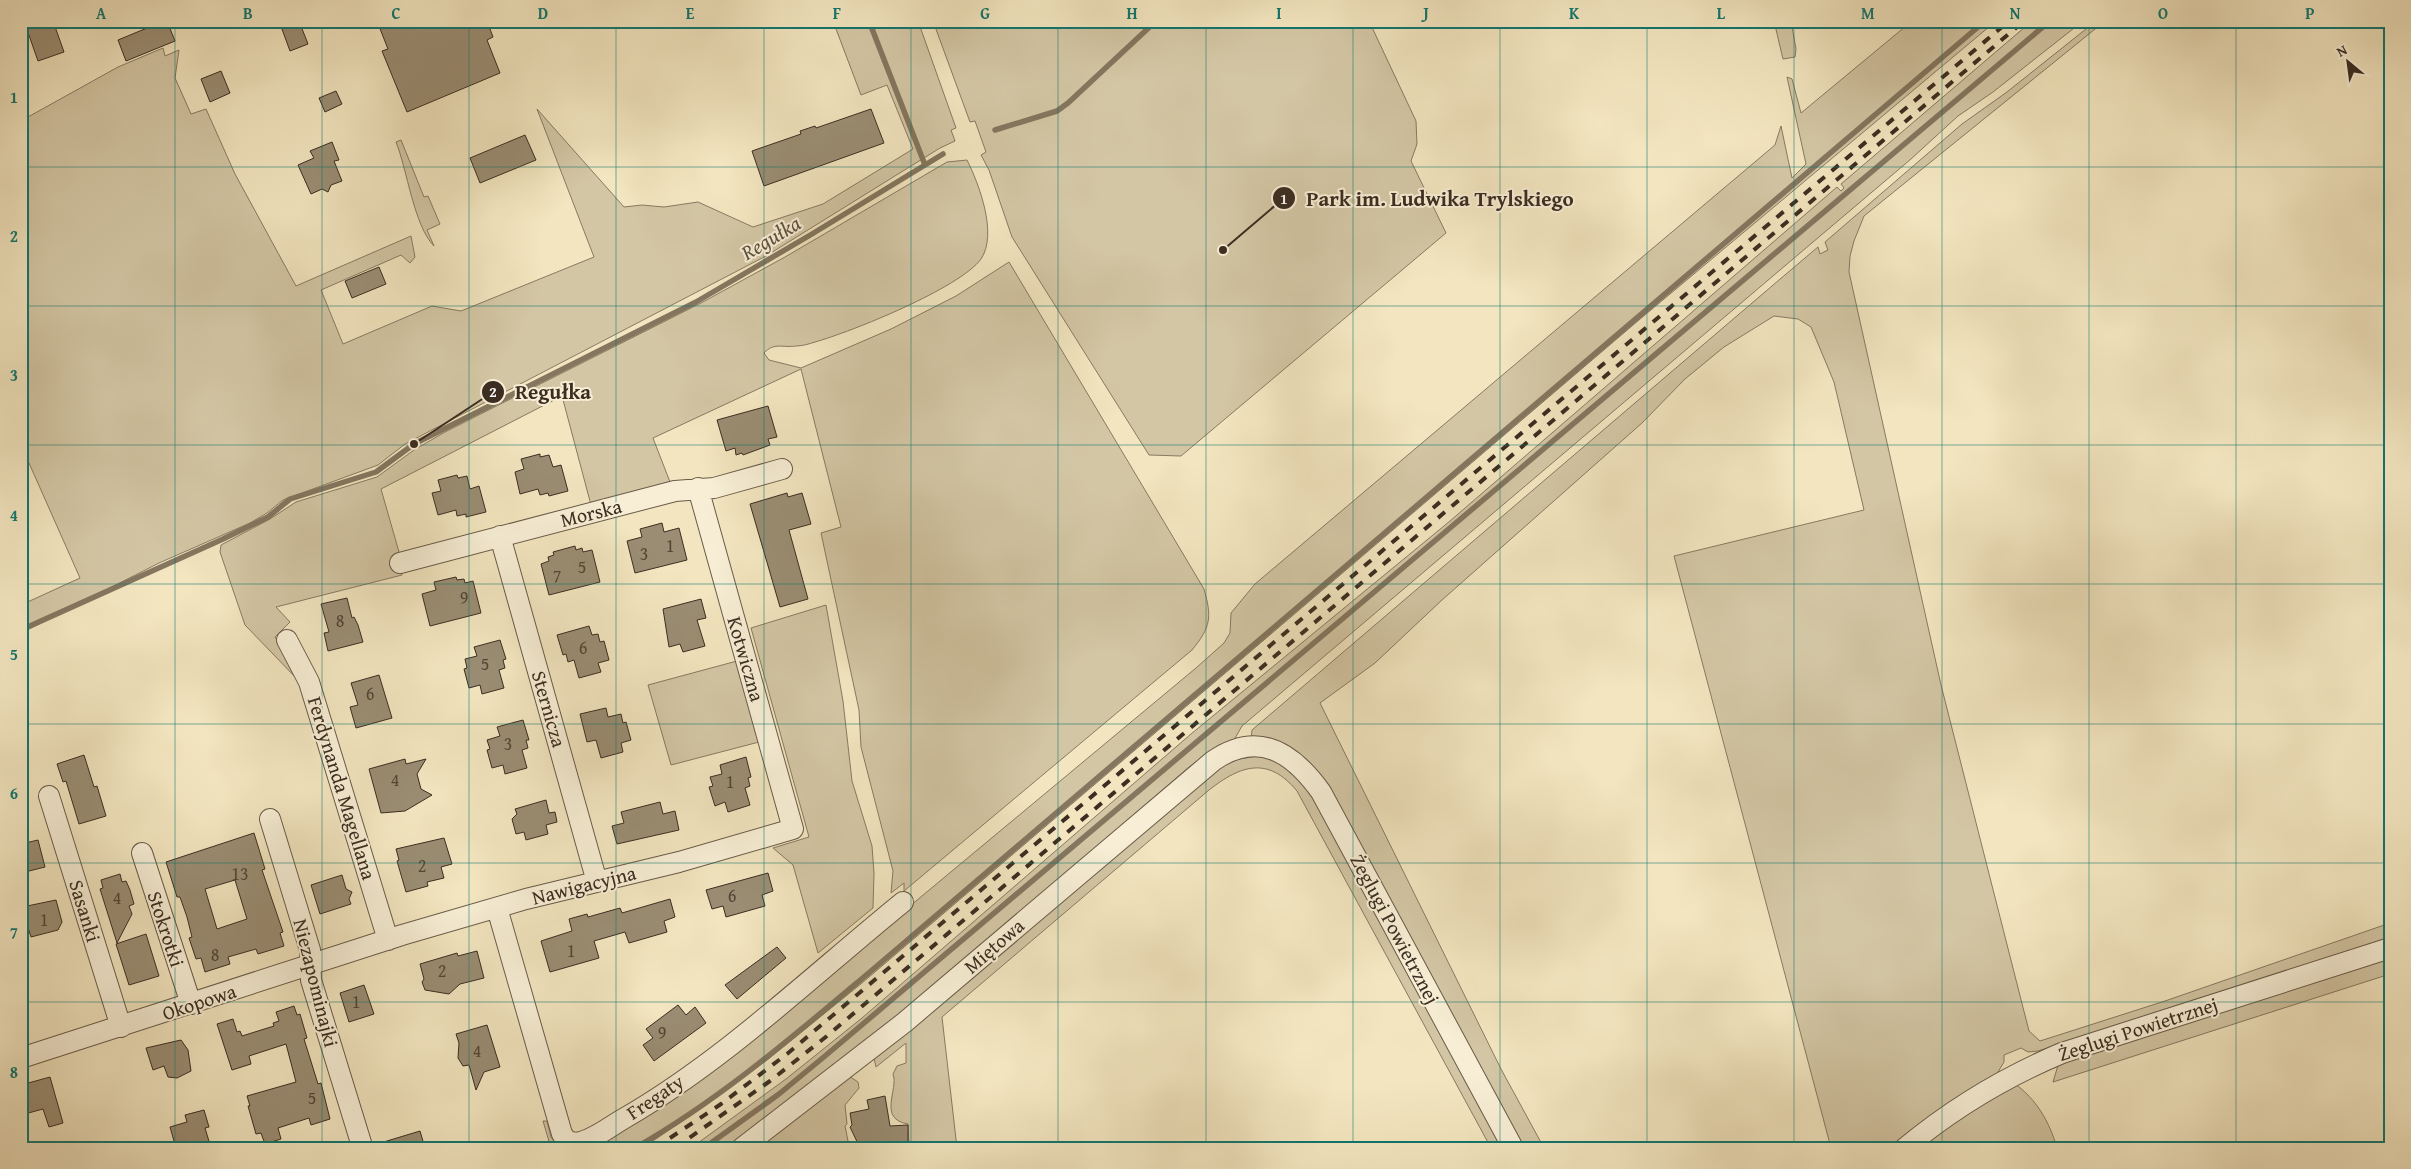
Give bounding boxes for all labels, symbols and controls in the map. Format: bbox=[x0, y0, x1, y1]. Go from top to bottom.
text: A bbox=[96, 1, 107, 25]
text: B bbox=[243, 1, 253, 25]
text: C bbox=[391, 1, 401, 25]
text: D bbox=[538, 1, 548, 25]
text: E bbox=[686, 1, 695, 25]
text: F bbox=[833, 1, 841, 25]
text: G bbox=[980, 1, 990, 25]
text: H bbox=[1126, 1, 1138, 25]
text: I bbox=[1276, 1, 1282, 25]
text: J bbox=[1420, 1, 1429, 25]
text: K bbox=[1569, 1, 1580, 25]
text: L bbox=[1717, 1, 1726, 25]
text: M bbox=[1861, 1, 1875, 25]
text: N bbox=[2010, 1, 2021, 25]
text: O bbox=[2158, 1, 2168, 25]
text: P bbox=[2305, 1, 2315, 25]
north arrow bbox=[2324, 38, 2374, 88]
text: N bbox=[2333, 39, 2351, 62]
text: 1 bbox=[10, 85, 18, 109]
callout: Park im. Ludwika Trylskiego bbox=[1271, 180, 1584, 216]
text: Park im. Ludwika Trylskiego bbox=[1306, 183, 1574, 214]
text: 1 bbox=[1280, 188, 1288, 209]
water label: Regułka bbox=[734, 207, 807, 268]
text: 2 bbox=[10, 224, 18, 248]
text: 3 bbox=[10, 363, 18, 387]
callout: Regułka bbox=[480, 374, 601, 410]
text: Regułka bbox=[515, 376, 591, 407]
text: 2 bbox=[489, 381, 497, 402]
street label: Morska bbox=[557, 491, 625, 534]
text: 4 bbox=[10, 503, 18, 527]
house number: 1 bbox=[666, 532, 674, 559]
house number: 3 bbox=[640, 540, 648, 567]
house number: 5 bbox=[578, 553, 586, 580]
house number: 7 bbox=[553, 562, 561, 589]
house number: 9 bbox=[460, 584, 468, 611]
house number: 8 bbox=[336, 607, 344, 634]
street label: Kotwiczna bbox=[721, 613, 773, 705]
house number: 6 bbox=[579, 634, 587, 661]
text: 5 bbox=[10, 642, 18, 666]
house number: 5 bbox=[481, 650, 489, 677]
street label: Sternicza bbox=[525, 667, 574, 751]
house number: 6 bbox=[366, 680, 374, 707]
street label: Ferdynanda Magellana bbox=[301, 693, 384, 883]
house number: 3 bbox=[504, 730, 512, 757]
house number: 4 bbox=[391, 766, 399, 793]
house number: 1 bbox=[726, 768, 734, 795]
text: 6 bbox=[10, 781, 18, 805]
street label: Żeglugi Powietrznej bbox=[1344, 849, 1447, 1009]
house number: 2 bbox=[418, 852, 426, 879]
street label: Nawigacyjna bbox=[529, 857, 640, 911]
house number: 13 bbox=[231, 860, 249, 887]
street label: Sasanki bbox=[62, 876, 109, 946]
house number: 6 bbox=[728, 882, 736, 909]
house number: 4 bbox=[113, 884, 121, 911]
street label: Stokrotki bbox=[141, 887, 192, 971]
house number: 1 bbox=[40, 906, 48, 933]
street label: Miętowa bbox=[957, 911, 1031, 980]
street label: Niezapominajki bbox=[287, 916, 346, 1050]
text: 7 bbox=[10, 920, 18, 944]
house number: 1 bbox=[567, 937, 575, 964]
house number: 8 bbox=[211, 941, 219, 968]
house number: 2 bbox=[438, 957, 446, 984]
street label: Okopowa bbox=[158, 976, 240, 1027]
house number: 1 bbox=[352, 988, 360, 1015]
street label: Żeglugi Powietrznej bbox=[2054, 989, 2221, 1068]
house number: 9 bbox=[658, 1019, 666, 1046]
house number: 4 bbox=[473, 1037, 481, 1064]
text: 8 bbox=[10, 1060, 18, 1084]
street label: Fregaty bbox=[620, 1067, 689, 1126]
house number: 5 bbox=[308, 1084, 316, 1111]

